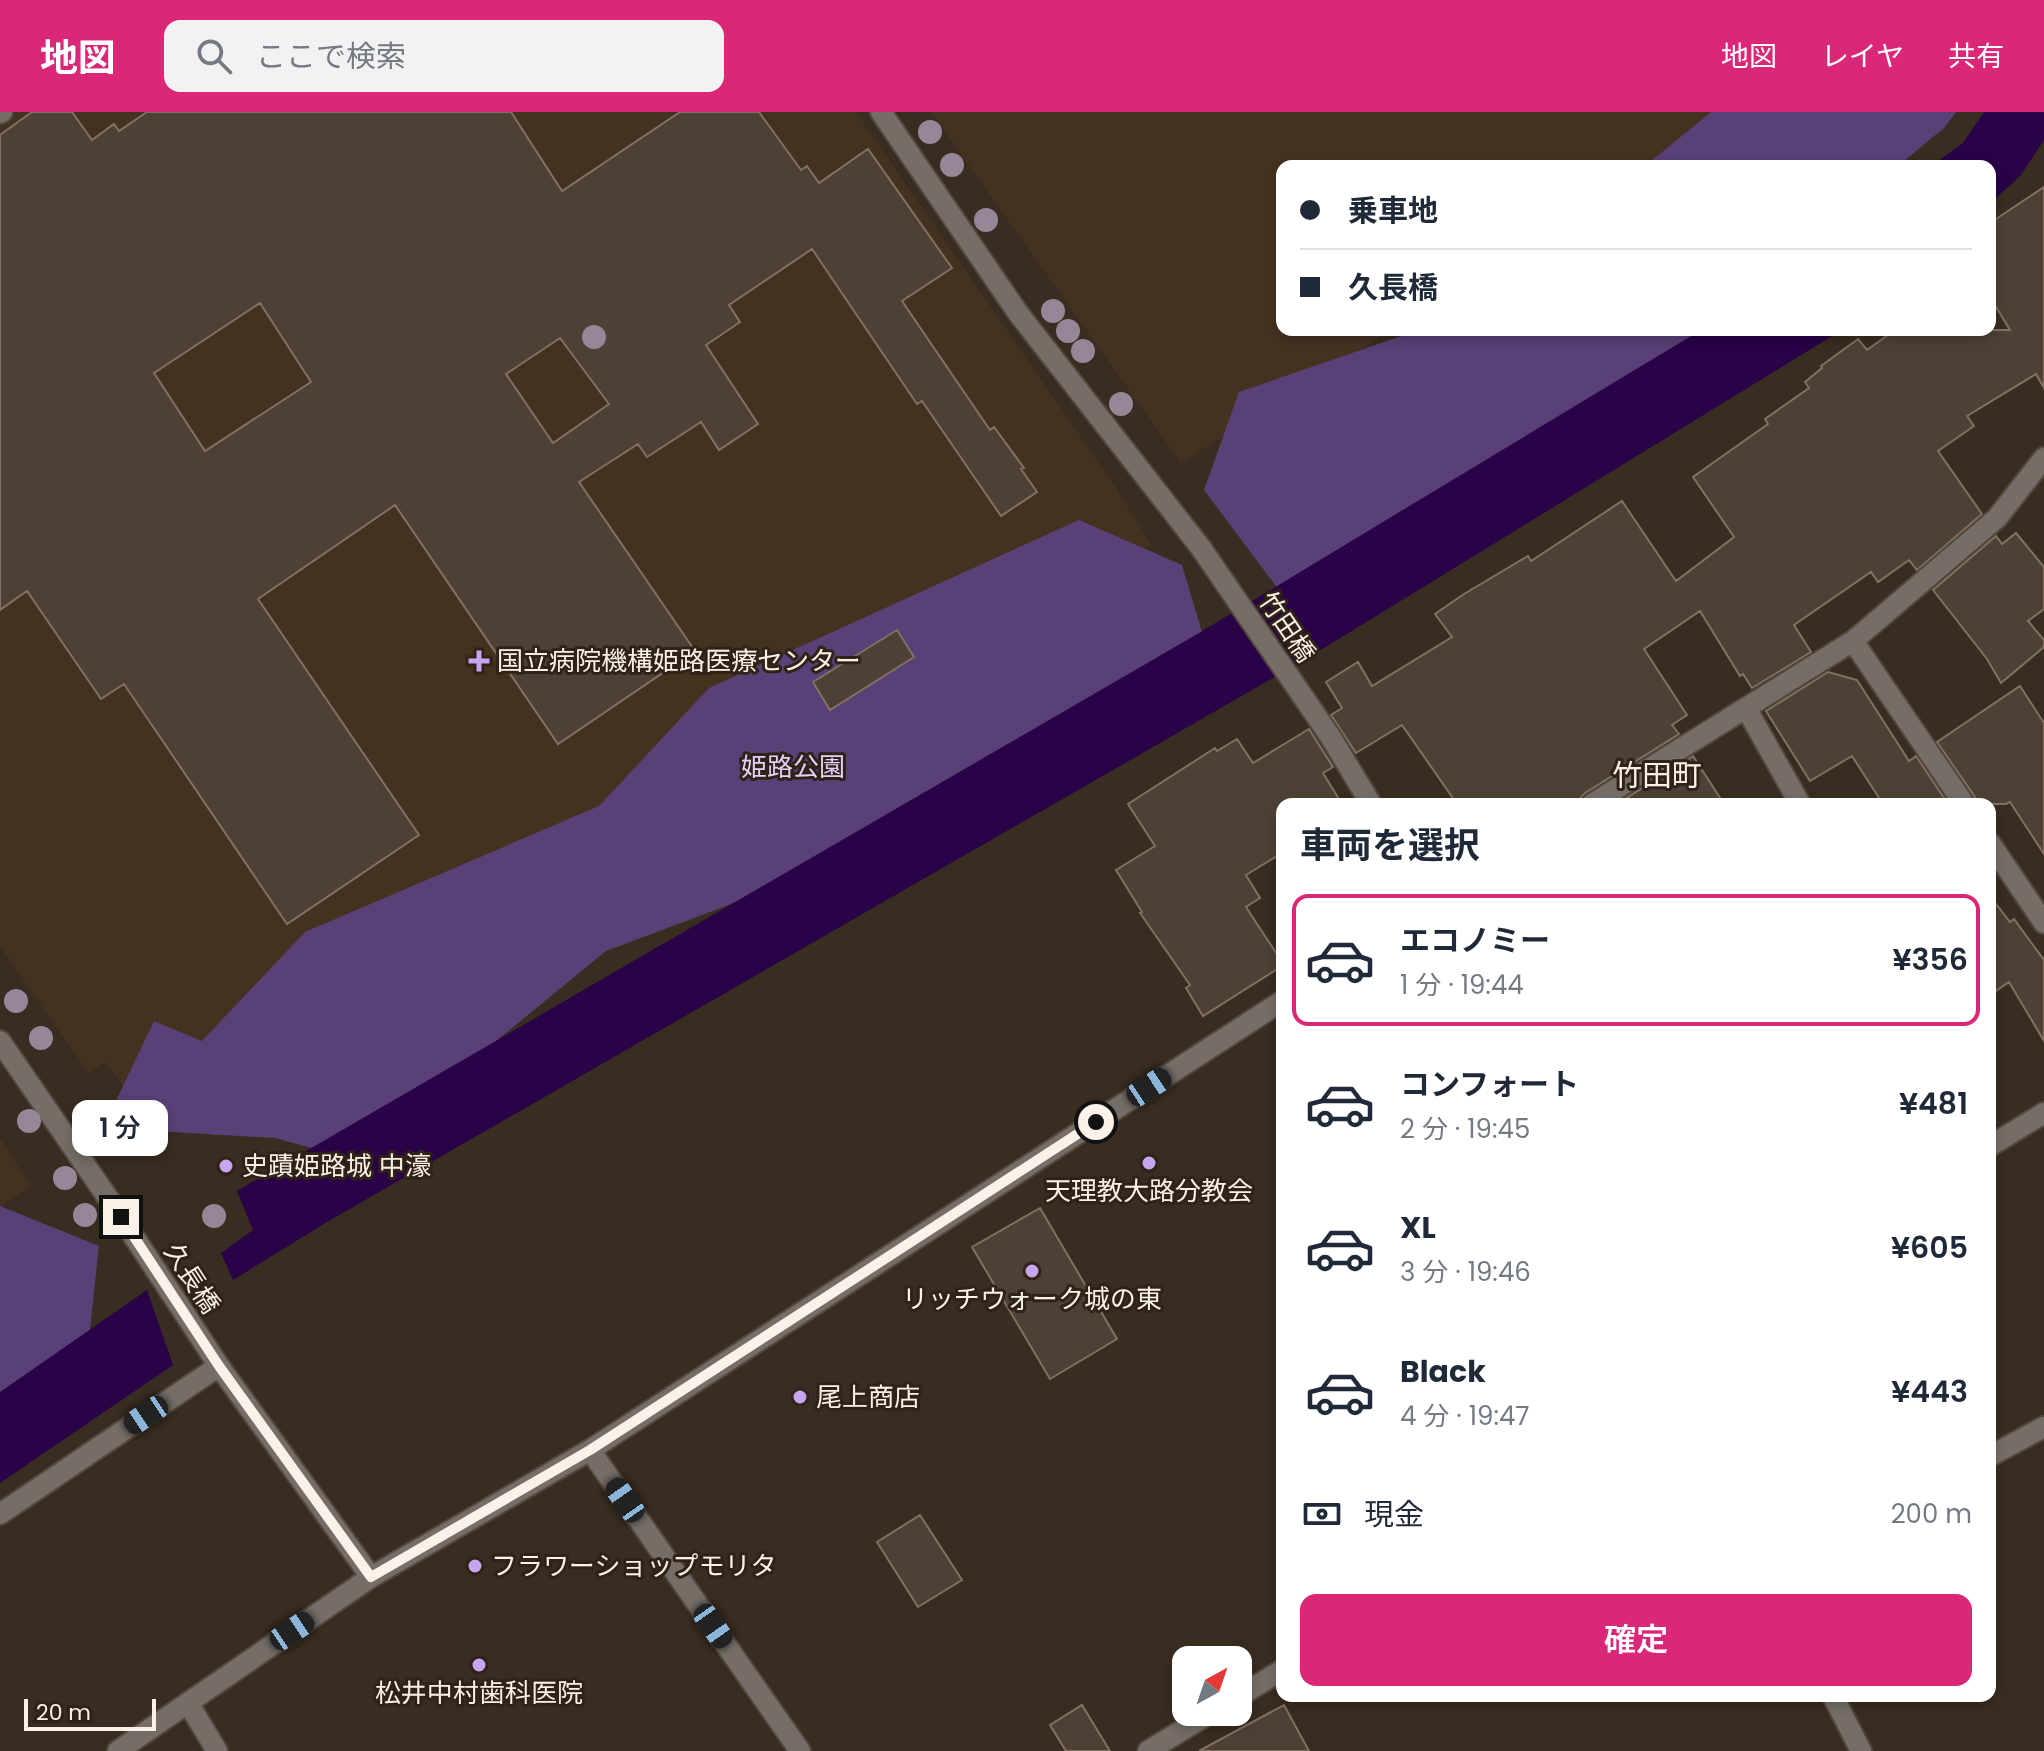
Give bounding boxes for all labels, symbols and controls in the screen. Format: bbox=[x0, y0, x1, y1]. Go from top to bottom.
search box bbox=[164, 20, 724, 92]
text: 地図 bbox=[40, 31, 116, 84]
icon: search bbox=[192, 34, 236, 78]
text: ここで検索 bbox=[256, 35, 406, 78]
text: 地図 bbox=[1721, 37, 1777, 76]
text: レイヤ bbox=[1821, 37, 1904, 76]
text: 共有 bbox=[1948, 37, 2004, 76]
text: 乗車地 bbox=[1348, 189, 1438, 232]
text: 久長橋 bbox=[1348, 266, 1438, 309]
street label: 竹田橋 bbox=[1250, 585, 1324, 669]
place label: 国立病院機構姫路医療センター bbox=[497, 643, 861, 679]
marker: 国立病院機構姫路医療センター bbox=[468, 650, 490, 672]
park label: 姫路公園 bbox=[741, 749, 845, 785]
district label: 竹田町 bbox=[1612, 754, 1702, 797]
text: 車両を選択 bbox=[1300, 820, 1480, 871]
text: エコノミー bbox=[1400, 919, 1550, 962]
icon: car bbox=[1304, 924, 1376, 996]
text: ¥356 bbox=[1892, 938, 1968, 981]
text: 1 分 · 19:44 bbox=[1400, 967, 1524, 1003]
text: コンフォート bbox=[1400, 1063, 1579, 1106]
car bbox=[1122, 1064, 1176, 1110]
icon: car bbox=[1304, 1068, 1376, 1140]
text: ¥481 bbox=[1899, 1082, 1968, 1125]
callout: 1 分 bbox=[73, 1101, 169, 1157]
route start bbox=[1078, 1104, 1114, 1140]
text: 1 分 bbox=[99, 1110, 141, 1146]
text: 2 分 · 19:45 bbox=[1400, 1111, 1530, 1147]
place label: 史蹟姫路城 中濠 bbox=[242, 1148, 431, 1184]
marker: 天理教大路分教会 bbox=[1140, 1154, 1158, 1172]
marker: 史蹟姫路城 中濠 bbox=[217, 1157, 235, 1175]
place label: 天理教大路分教会 bbox=[1045, 1173, 1253, 1209]
route end bbox=[103, 1199, 139, 1235]
text: XL bbox=[1400, 1206, 1436, 1249]
icon: car bbox=[1304, 1212, 1376, 1284]
text: ¥605 bbox=[1891, 1226, 1968, 1269]
street label: 久長橋 bbox=[156, 1235, 228, 1321]
text: 3 分 · 19:46 bbox=[1400, 1254, 1531, 1290]
marker: リッチウォーク城の東 bbox=[1023, 1262, 1041, 1280]
place label: リッチウォーク城の東 bbox=[902, 1281, 1162, 1317]
text: Black bbox=[1400, 1350, 1486, 1393]
icon: car bbox=[1304, 1356, 1376, 1428]
text: ¥443 bbox=[1891, 1370, 1968, 1413]
place label: 尾上商店 bbox=[816, 1379, 920, 1415]
marker: 尾上商店 bbox=[791, 1388, 809, 1406]
car bbox=[119, 1392, 173, 1438]
text: 4 分 · 19:47 bbox=[1400, 1398, 1529, 1434]
car bbox=[601, 1473, 649, 1527]
icon: cash bbox=[1300, 1492, 1344, 1536]
text: 現金 bbox=[1364, 1493, 1424, 1536]
text: 200 m bbox=[1891, 1496, 1972, 1532]
place label: フラワーショップモリタ bbox=[491, 1548, 776, 1584]
marker: フラワーショップモリタ bbox=[466, 1557, 484, 1575]
button: 確定 bbox=[1300, 1594, 1972, 1686]
car bbox=[689, 1599, 737, 1653]
car bbox=[265, 1608, 319, 1654]
north arrow bbox=[1172, 1646, 1252, 1726]
map controls bbox=[1172, 1646, 1252, 1726]
marker: 松井中村歯科医院 bbox=[470, 1656, 488, 1674]
place label: 松井中村歯科医院 bbox=[375, 1675, 583, 1711]
scale bar bbox=[24, 1695, 156, 1731]
text: 20 m bbox=[36, 1697, 91, 1728]

